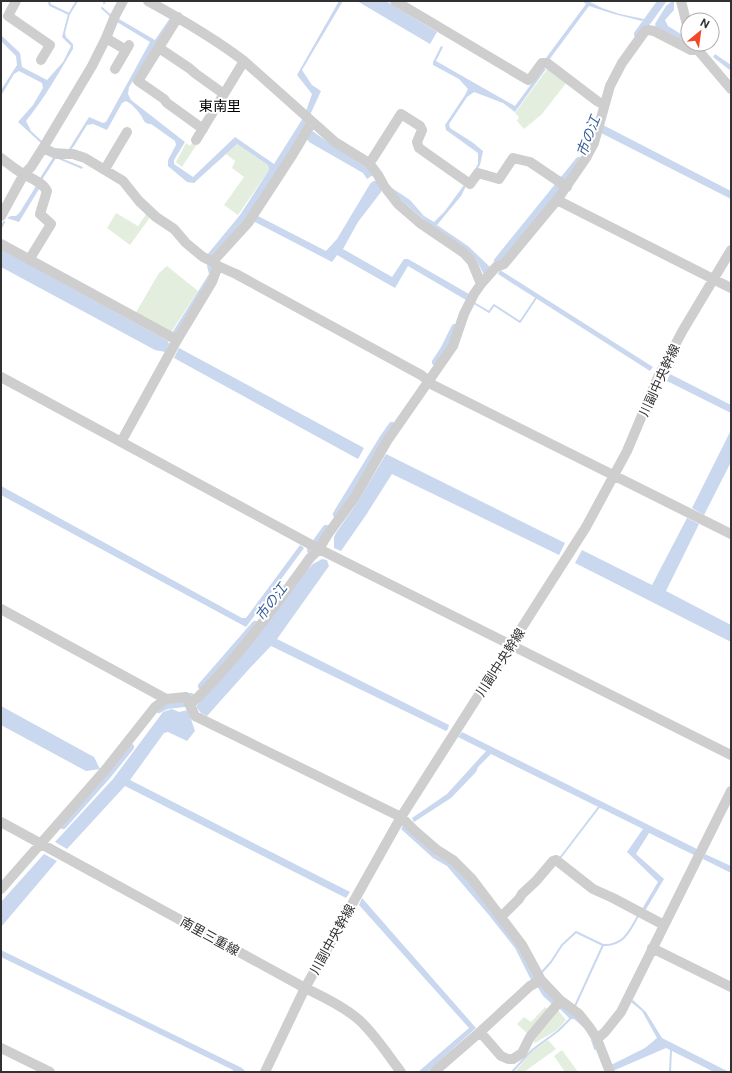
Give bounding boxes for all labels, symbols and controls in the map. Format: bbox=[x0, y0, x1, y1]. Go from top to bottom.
north arrow bbox=[680, 12, 720, 52]
text: N bbox=[698, 16, 712, 31]
district label: 東南里 bbox=[199, 98, 241, 114]
water label: 市の江 bbox=[573, 112, 604, 158]
street label: 川副中央幹線 bbox=[636, 342, 683, 419]
water label: 市の江 bbox=[252, 579, 291, 624]
street label: 川副中央幹線 bbox=[473, 625, 528, 699]
street label: 川副中央幹線 bbox=[307, 901, 358, 977]
street label: 南里三重線 bbox=[178, 914, 242, 959]

